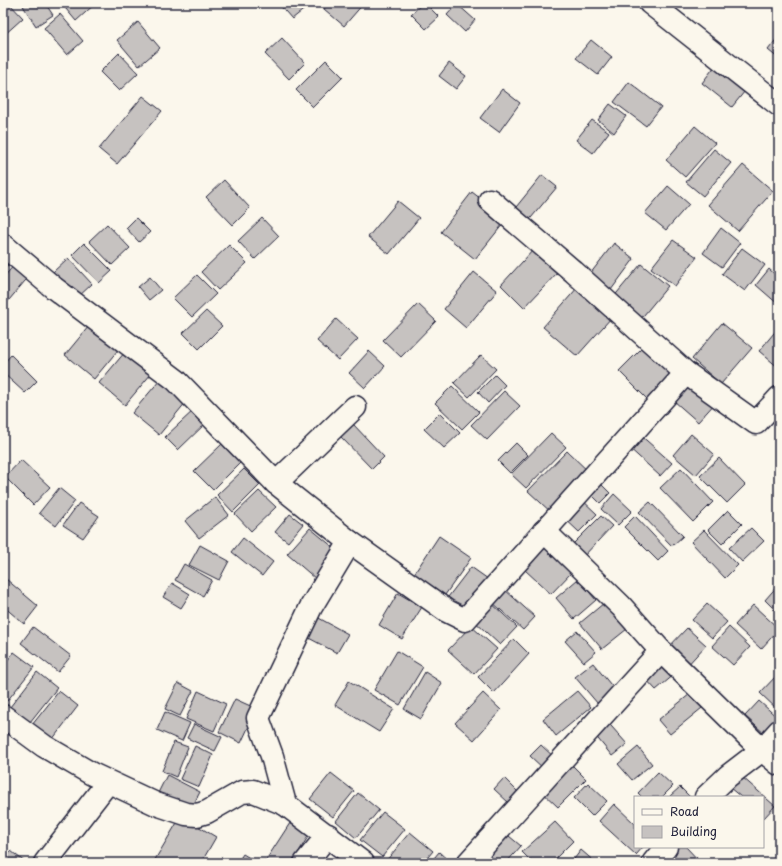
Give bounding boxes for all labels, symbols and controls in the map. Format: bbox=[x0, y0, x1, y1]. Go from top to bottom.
legend bbox=[634, 796, 764, 848]
text: Road bbox=[670, 802, 699, 820]
text: Building bbox=[670, 822, 717, 840]

